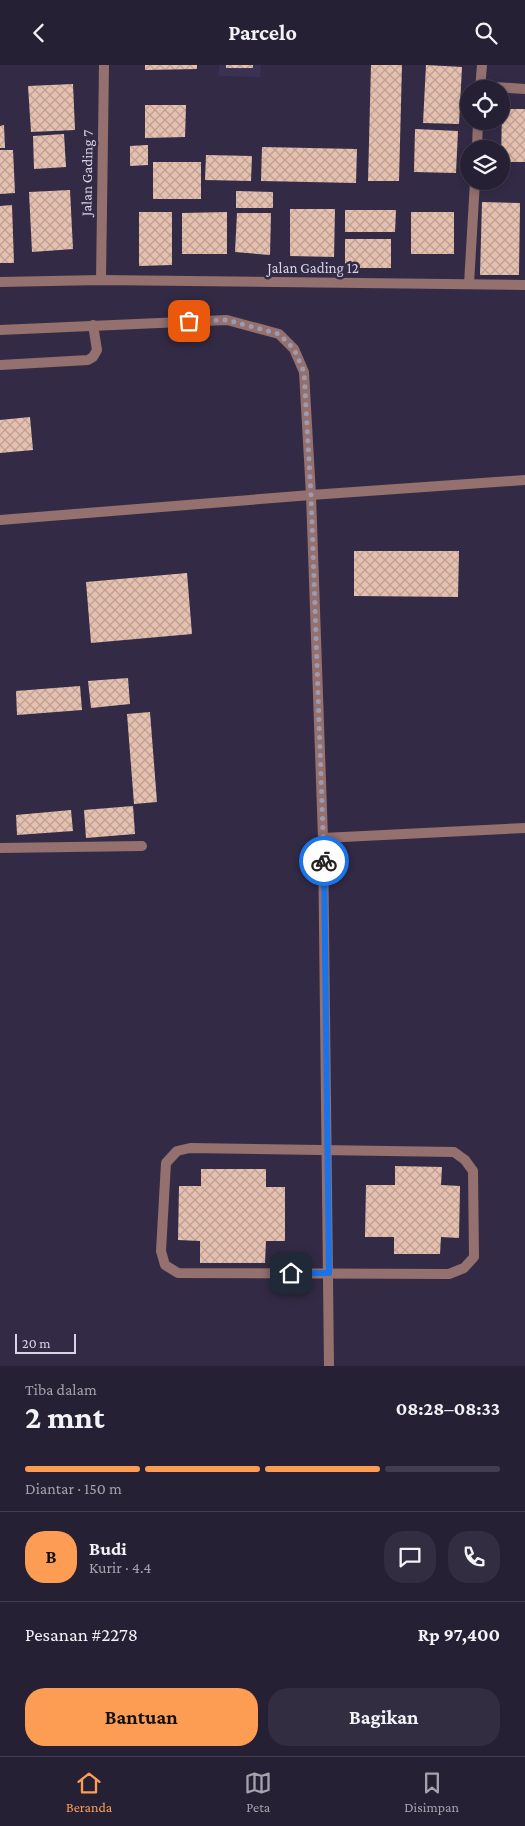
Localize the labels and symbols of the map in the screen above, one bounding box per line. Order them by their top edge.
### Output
street label: Jalan Gading 7 [78,130,97,218]
street label: Jalan Gading 12 [265,260,359,277]
pin [168,300,210,342]
courier [299,836,349,886]
pin [270,1252,312,1294]
scale bar [15,1331,76,1354]

